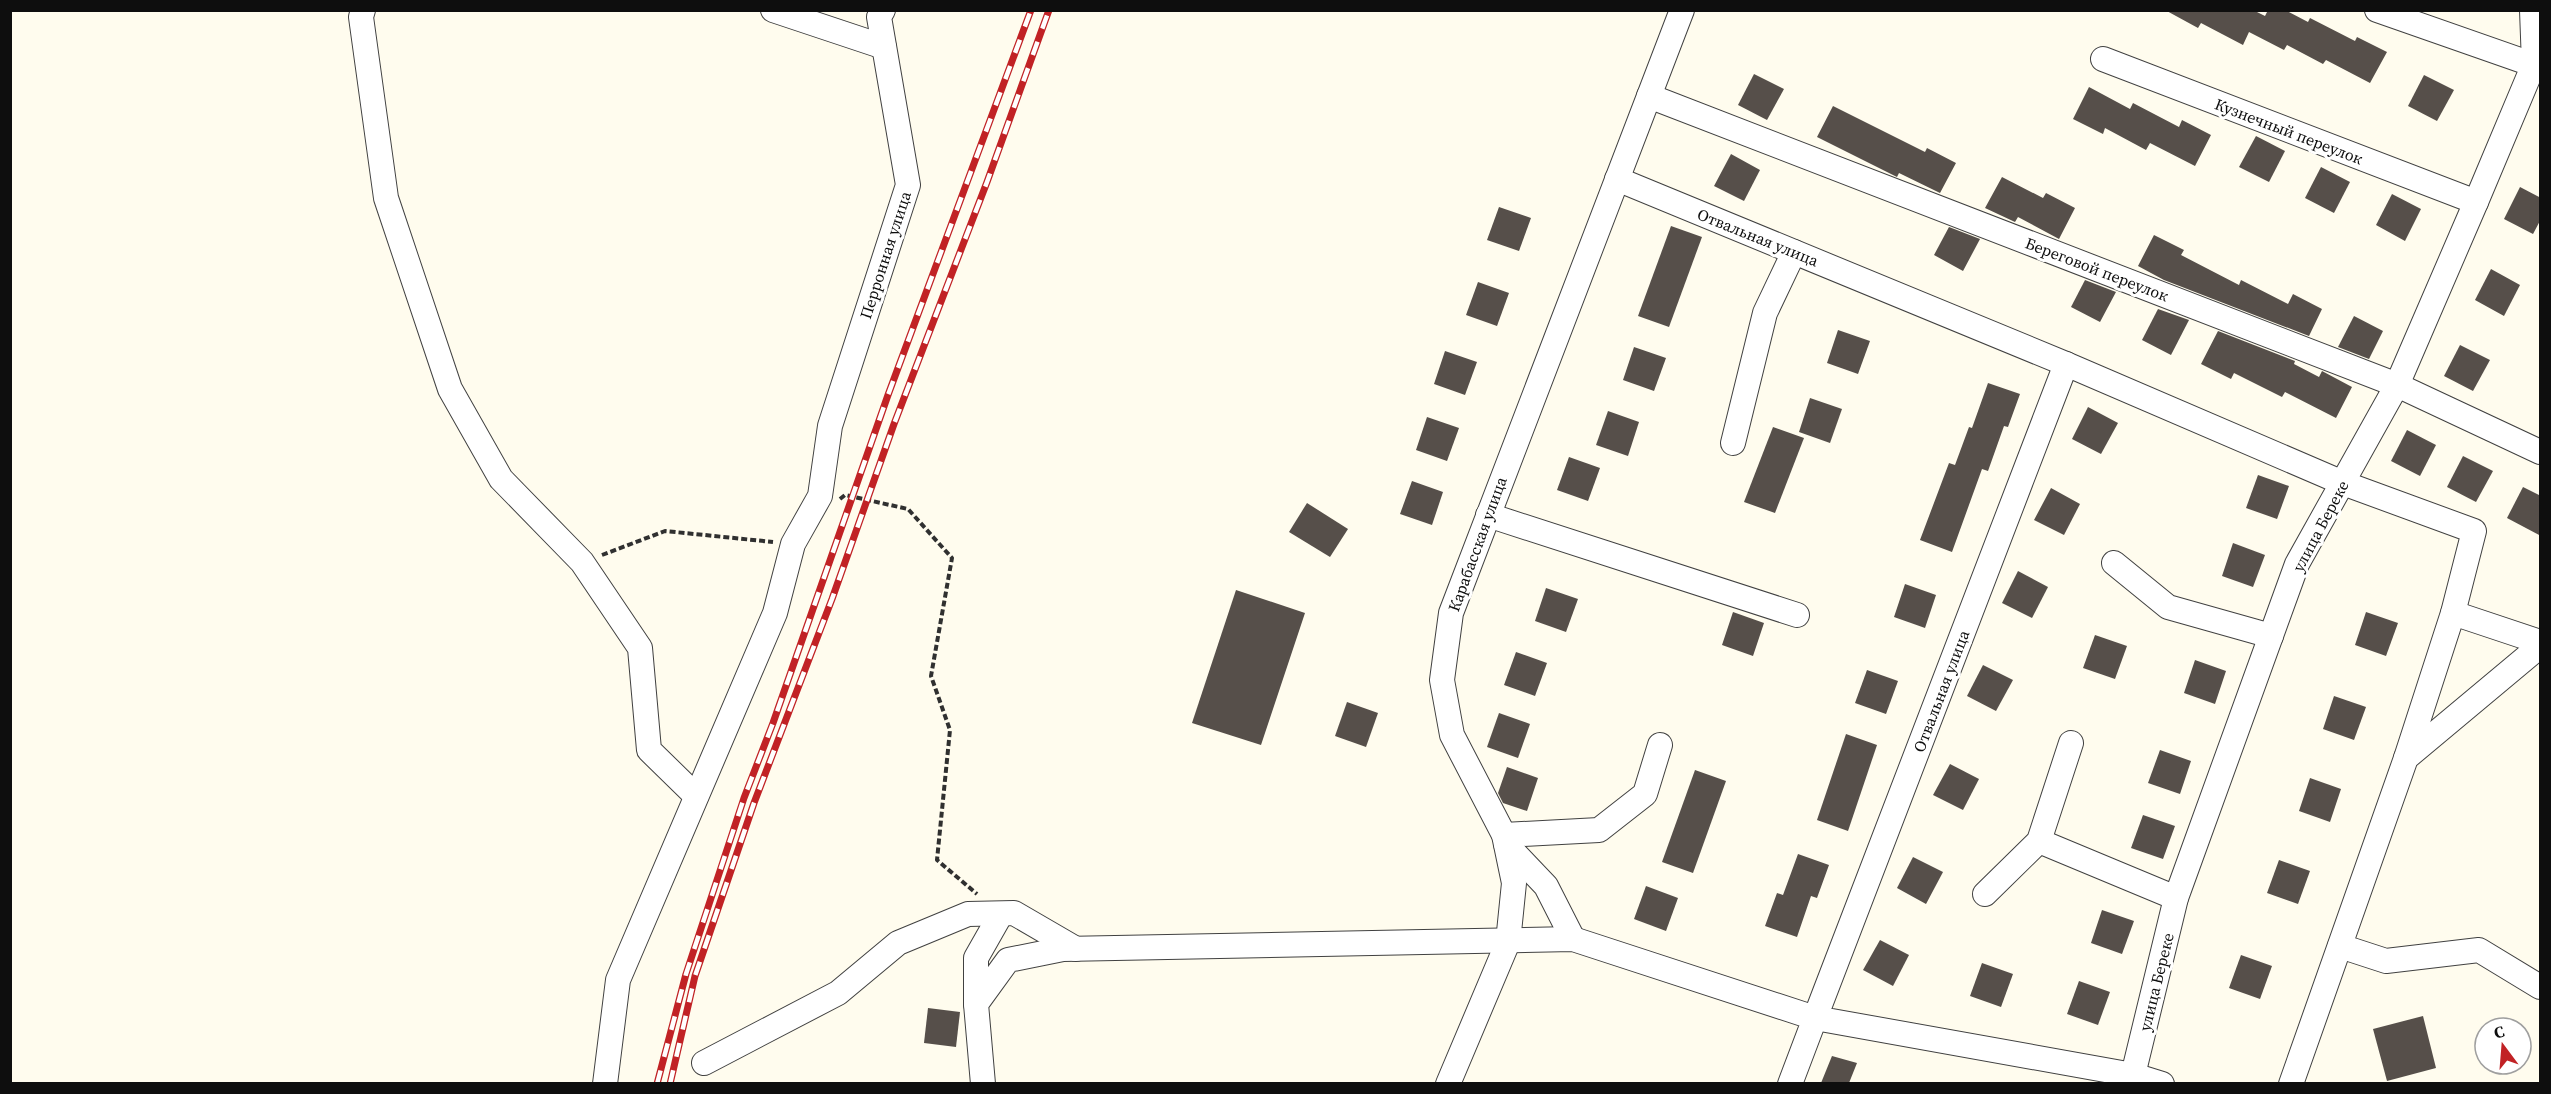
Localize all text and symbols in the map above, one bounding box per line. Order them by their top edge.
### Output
street label: Кузнечный переулок [2212,93,2366,169]
street label: Перронная улица [854,188,916,322]
street label: Отвальная улица [1694,203,1823,272]
street label: Береговой переулок [2022,232,2172,307]
street label: Карабасская улица [1442,473,1512,615]
street label: улица Береке [2287,476,2353,576]
street label: Отвальная улица [1908,626,1975,755]
street label: улица Береке [2133,930,2179,1034]
north arrow [2473,1016,2533,1076]
text: С [2491,1020,2507,1044]

